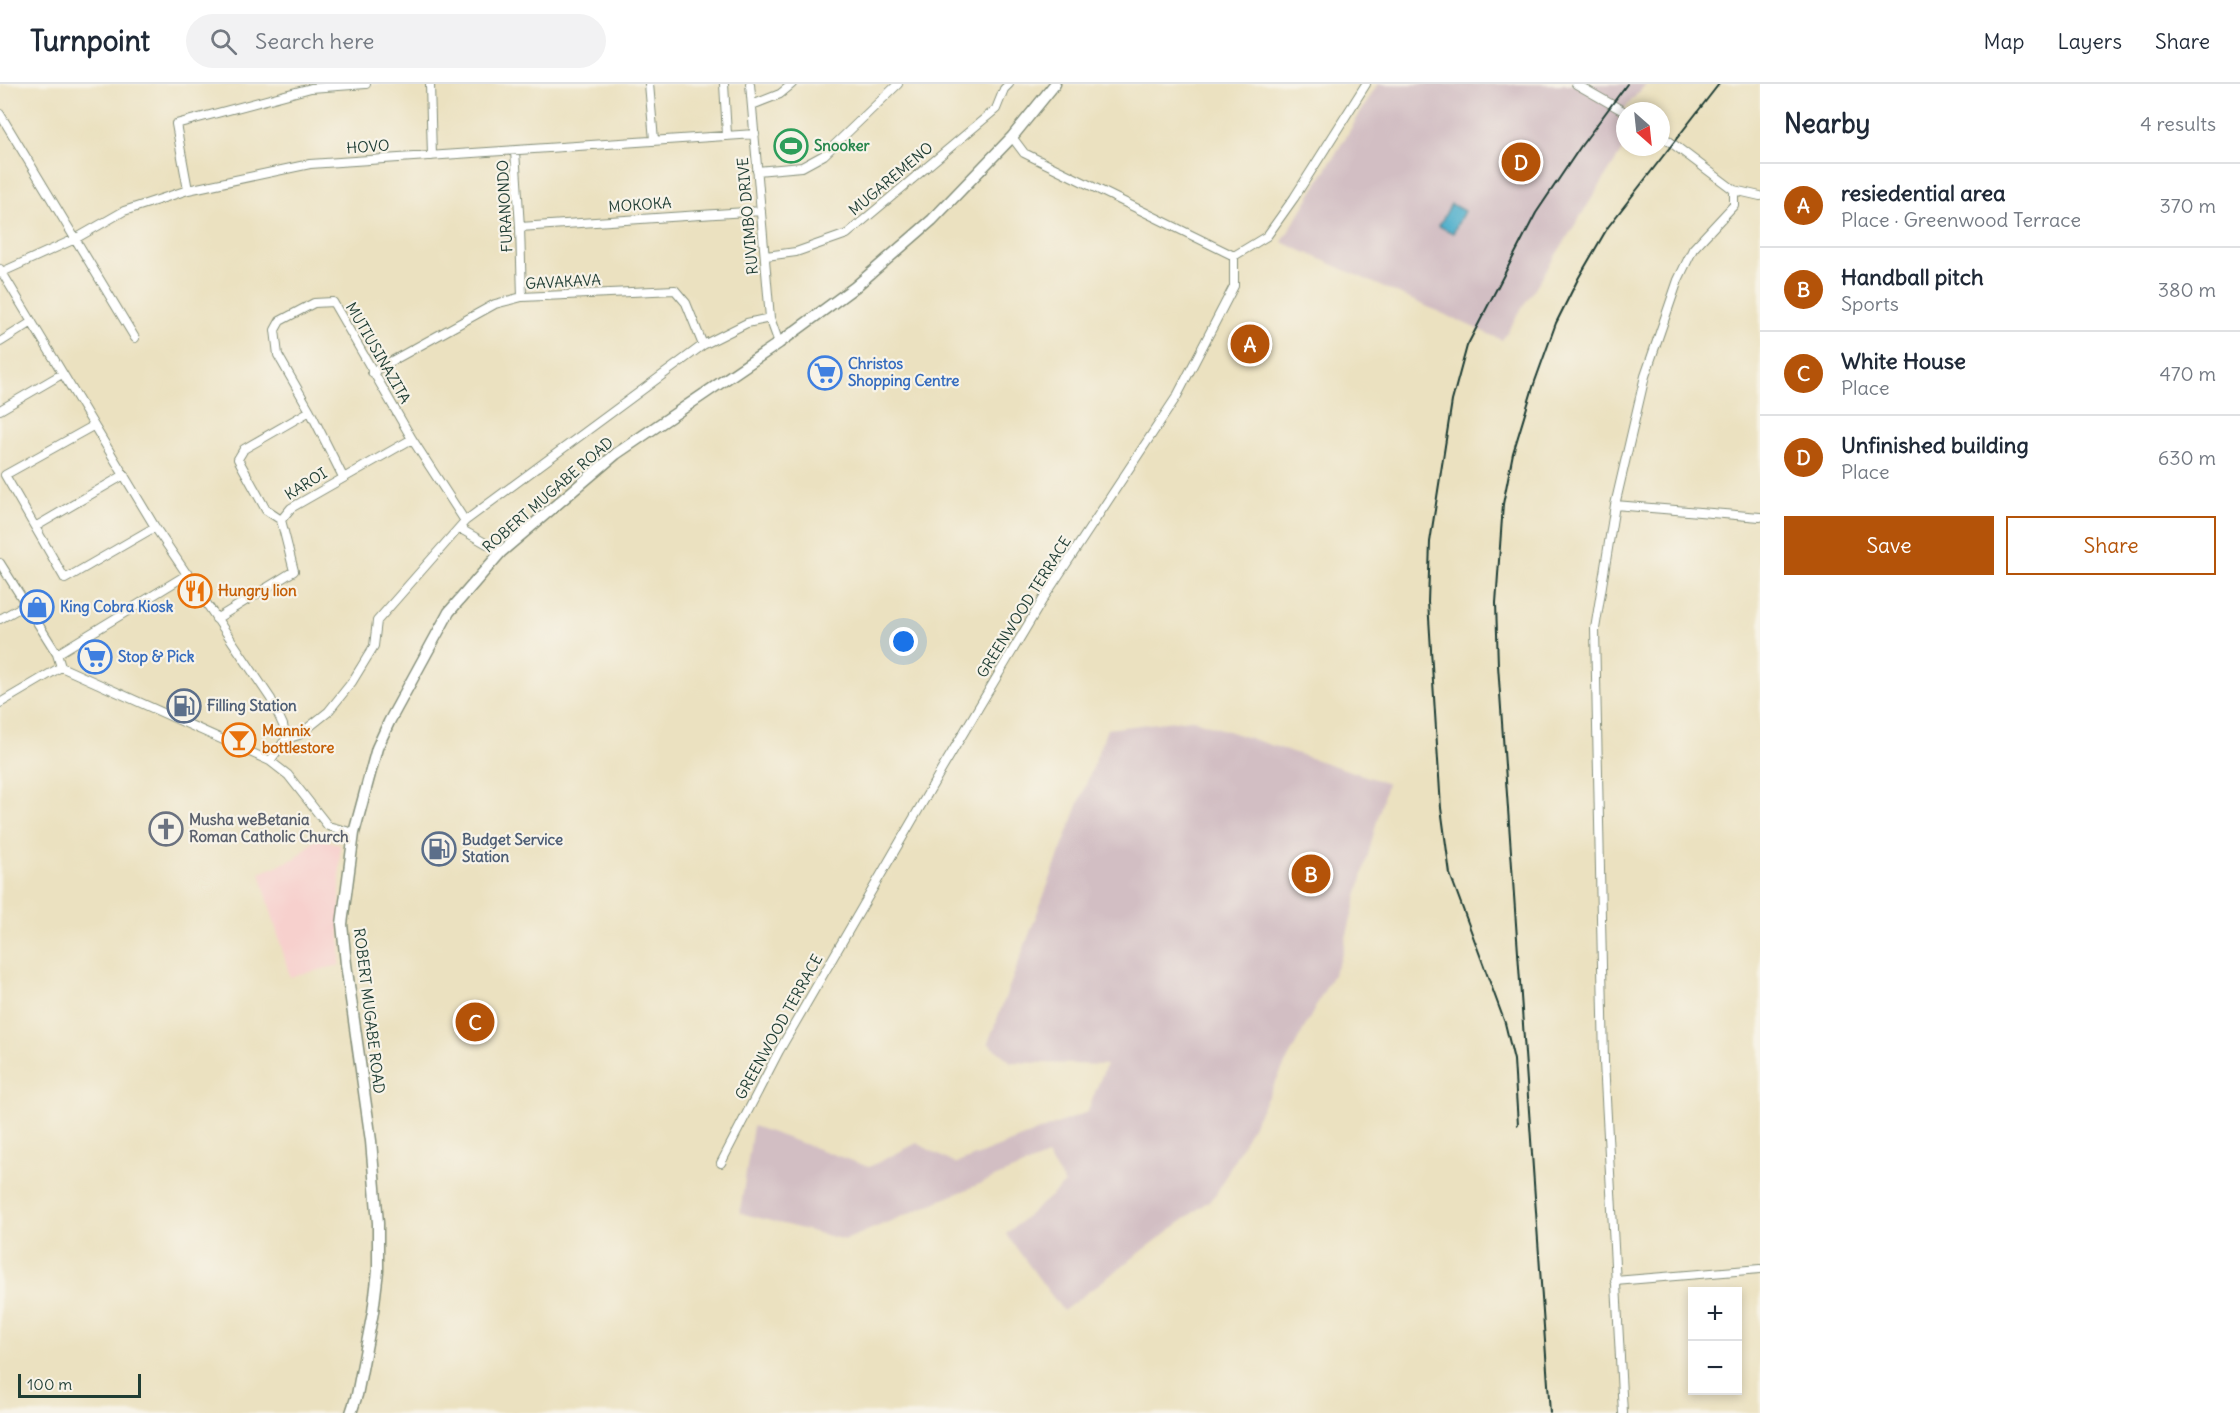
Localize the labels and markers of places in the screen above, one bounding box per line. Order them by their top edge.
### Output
sports icon: Snooker [773,128,809,164]
place label: Snooker [814,136,871,155]
pin: D [1502,140,1540,184]
pin: A [1230,322,1270,366]
place label: Christos Shopping Centre [848,354,959,391]
supermarket icon: Christos Shopping Centre [807,355,843,391]
restaurant icon: Hungry lion [177,573,213,609]
place label: Hungry lion [218,581,297,601]
shop icon: King Cobra Kiosk [19,589,55,625]
place label: King Cobra Kiosk [60,597,174,617]
supermarket icon: Stop & Pick [77,639,113,675]
place label: Stop & Pick [118,647,195,667]
fuel station icon: Filling Station [166,688,202,724]
place label: Filling Station [207,696,297,716]
place label: Mannix bottlestore [262,721,334,757]
bar icon: Mannix bottlestore [221,722,257,758]
place label: Musha weBetania Roman Catholic Church [189,810,349,846]
church icon: Musha weBetania Roman Catholic Church [148,811,184,847]
place label: Budget Service Station [462,830,563,866]
fuel station icon: Budget Service Station [421,831,457,867]
pin: B [1292,852,1330,896]
pin: C [456,1000,494,1044]

